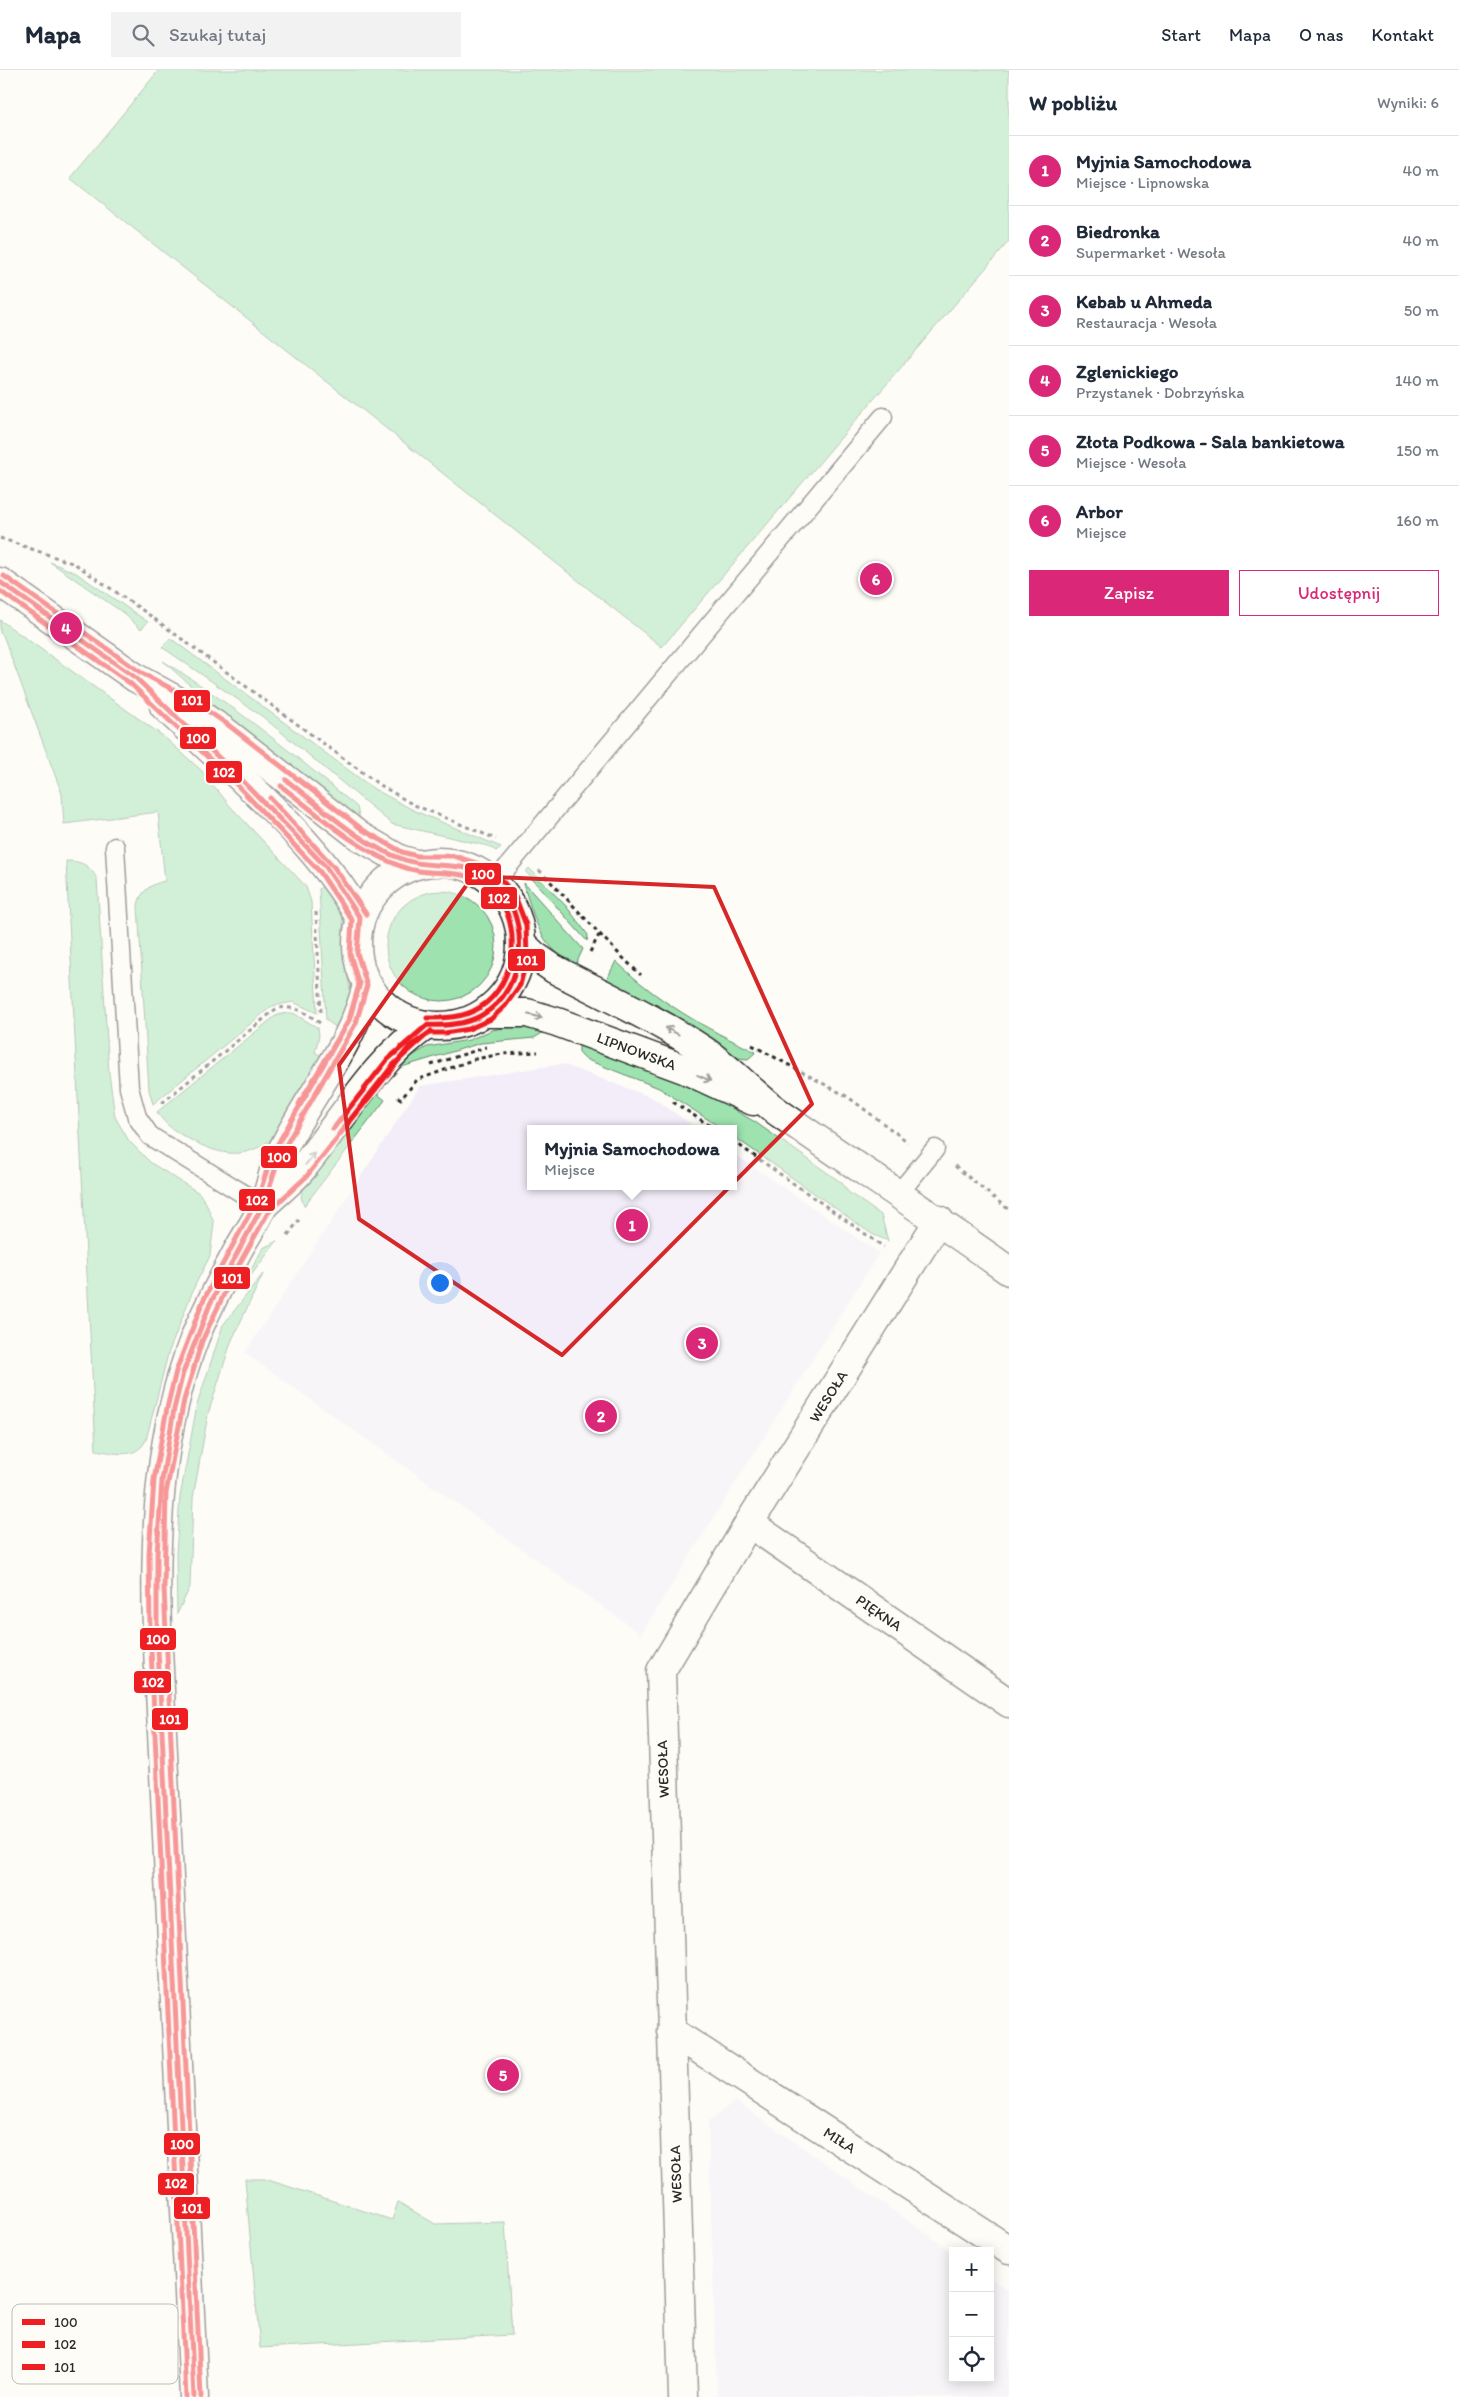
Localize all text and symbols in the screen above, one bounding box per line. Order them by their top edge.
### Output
search box [111,12,461,57]
text: Mapa [25,20,81,49]
icon: search [129,21,157,49]
text: Szukaj tutaj [169,23,266,46]
text: Start [1161,24,1201,46]
text: Mapa [1229,24,1271,46]
text: O nas [1299,24,1344,46]
text: Kontakt [1372,24,1434,46]
text: W pobliżu [1029,90,1117,115]
text: Wyniki: 6 [1377,93,1439,112]
text: Myjnia Samochodowa [1076,150,1251,173]
text: 1 [1041,161,1049,180]
text: 40 m [1402,161,1439,180]
text: Miejsce · Lipnowska [1076,173,1209,192]
text: Biedronka [1076,220,1160,243]
text: 2 [1041,231,1049,250]
text: 40 m [1402,231,1439,250]
text: Supermarket · Wesoła [1076,243,1226,262]
text: Kebab u Ahmeda [1076,290,1212,313]
text: 3 [1041,301,1049,320]
text: 50 m [1404,301,1439,320]
text: Restauracja · Wesoła [1076,313,1217,332]
text: Zglenickiego [1076,360,1179,383]
text: 4 [1040,371,1050,390]
text: 140 m [1395,371,1439,390]
text: Przystanek · Dobrzyńska [1076,383,1245,402]
text: Złota Podkowa - Sala bankietowa [1076,430,1345,453]
text: 5 [1041,441,1049,460]
text: 150 m [1396,441,1439,460]
text: Miejsce · Wesoła [1076,453,1187,472]
text: Arbor [1076,500,1123,523]
text: 6 [1041,511,1049,530]
text: 160 m [1396,511,1439,530]
text: Miejsce [1076,523,1127,542]
pin: 6 [860,560,892,598]
button: Zapisz [1029,570,1229,616]
button: Udostępnij [1239,570,1439,616]
pin: 4 [50,609,82,647]
line badge: 101 [173,689,211,713]
text: 101 [181,692,203,709]
line badge: 100 [179,726,217,750]
text: 100 [186,730,210,747]
line badge: 102 [205,760,243,784]
text: 102 [213,764,236,781]
line badge: 100 [464,862,502,886]
text: 100 [471,866,495,883]
line badge: 102 [480,886,518,910]
text: 102 [488,890,511,907]
line badge: 101 [507,948,546,972]
text: 101 [516,952,538,969]
one-way arrow [527,1011,543,1021]
one-way arrow [664,1026,679,1036]
street label: LIPNOWSKA [594,1029,679,1074]
one-way arrow [696,1074,711,1084]
popup [527,1125,737,1190]
text: Myjnia Samochodowa [544,1137,720,1160]
line badge: 100 [260,1145,298,1169]
text: 100 [267,1149,291,1166]
one-way arrow [304,1153,315,1166]
text: Miejsce [544,1160,595,1179]
line badge: 102 [238,1188,276,1212]
text: 102 [246,1192,269,1209]
pin: 1 [616,1206,648,1244]
line badge: 101 [213,1266,251,1290]
text: 101 [221,1270,243,1287]
your location [427,1270,453,1296]
pin: 3 [686,1324,718,1362]
street label: WESOŁA [805,1367,852,1426]
pin: 2 [585,1397,617,1435]
street label: PIĘKNA [853,1591,906,1635]
line badge: 100 [139,1627,177,1651]
text: 100 [146,1631,170,1648]
line badge: 102 [133,1670,172,1694]
text: 102 [142,1674,165,1691]
line badge: 101 [151,1707,189,1731]
text: 101 [159,1711,181,1728]
street label: WESOŁA [653,1739,673,1798]
pin: 5 [487,2056,519,2094]
street label: MIŁA [820,2123,860,2158]
line badge: 100 [163,2132,201,2156]
text: 100 [170,2136,194,2153]
street label: WESOŁA [666,2144,686,2203]
line badge: 102 [157,2172,195,2196]
text: 102 [165,2175,188,2192]
line badge: 101 [173,2196,211,2220]
text: 101 [181,2200,203,2217]
map controls [949,2247,994,2382]
button: + [949,2247,994,2292]
button: − [949,2292,994,2337]
legend [12,2304,178,2384]
text: 100 [54,2314,78,2331]
text: 102 [54,2336,77,2353]
button: locate [949,2337,994,2382]
text: 101 [54,2359,76,2376]

